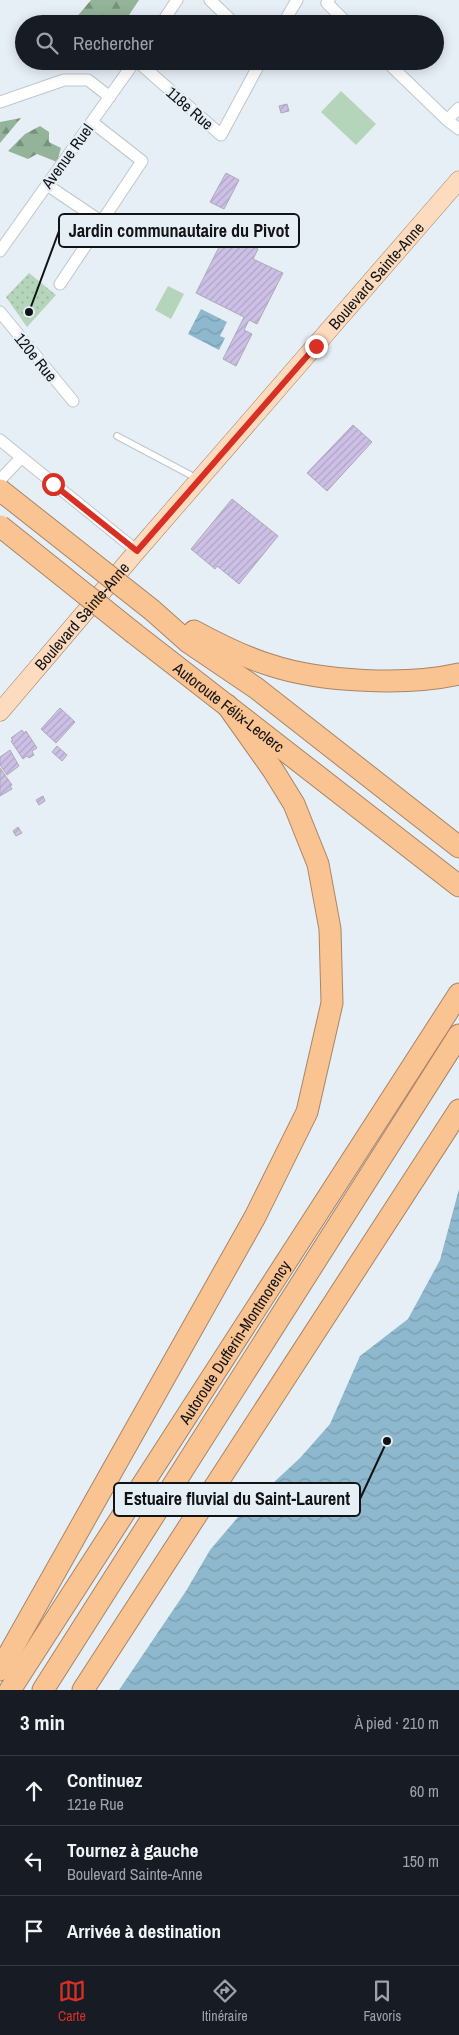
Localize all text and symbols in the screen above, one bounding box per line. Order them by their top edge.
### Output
search box [15,15,444,70]
icon: search [33,29,61,57]
text: Rechercher [73,30,154,56]
street label: 118e Rue [162,81,218,135]
street label: Avenue Ruel [35,119,98,194]
callout: Jardin communautaire du Pivot [59,214,299,247]
street label: Boulevard Sainte-Anne [323,217,429,334]
text: Jardin communautaire du Pivot [69,218,289,243]
street label: 120e Rue [10,328,62,386]
route end [305,335,328,358]
route start [42,473,65,496]
street label: Boulevard Sainte-Anne [29,557,134,675]
street label: Autoroute Félix-Leclerc [168,656,289,757]
street label: Autoroute Dufferin-Montmorency [173,1256,296,1429]
callout: Estuaire fluvial du Saint-Laurent [114,1483,360,1516]
text: Estuaire fluvial du Saint-Laurent [124,1486,350,1511]
text: 3 min [20,1708,65,1737]
text: À pied · 210 m [354,1712,439,1734]
text: Continuez [67,1767,142,1793]
icon: ahead [20,1777,48,1805]
text: 60 m [410,1780,439,1802]
text: 121e Rue [67,1793,124,1815]
text: Tournez à gauche [67,1837,198,1863]
icon: left [20,1847,48,1875]
text: 150 m [403,1850,439,1872]
text: Boulevard Sainte-Anne [67,1863,203,1885]
icon: arrive [20,1917,48,1945]
text: Arrivée à destination [67,1918,221,1944]
tab: Carte [58,1977,86,2025]
tab: Itinéraire [202,1977,248,2025]
tab: Favoris [363,1977,401,2025]

